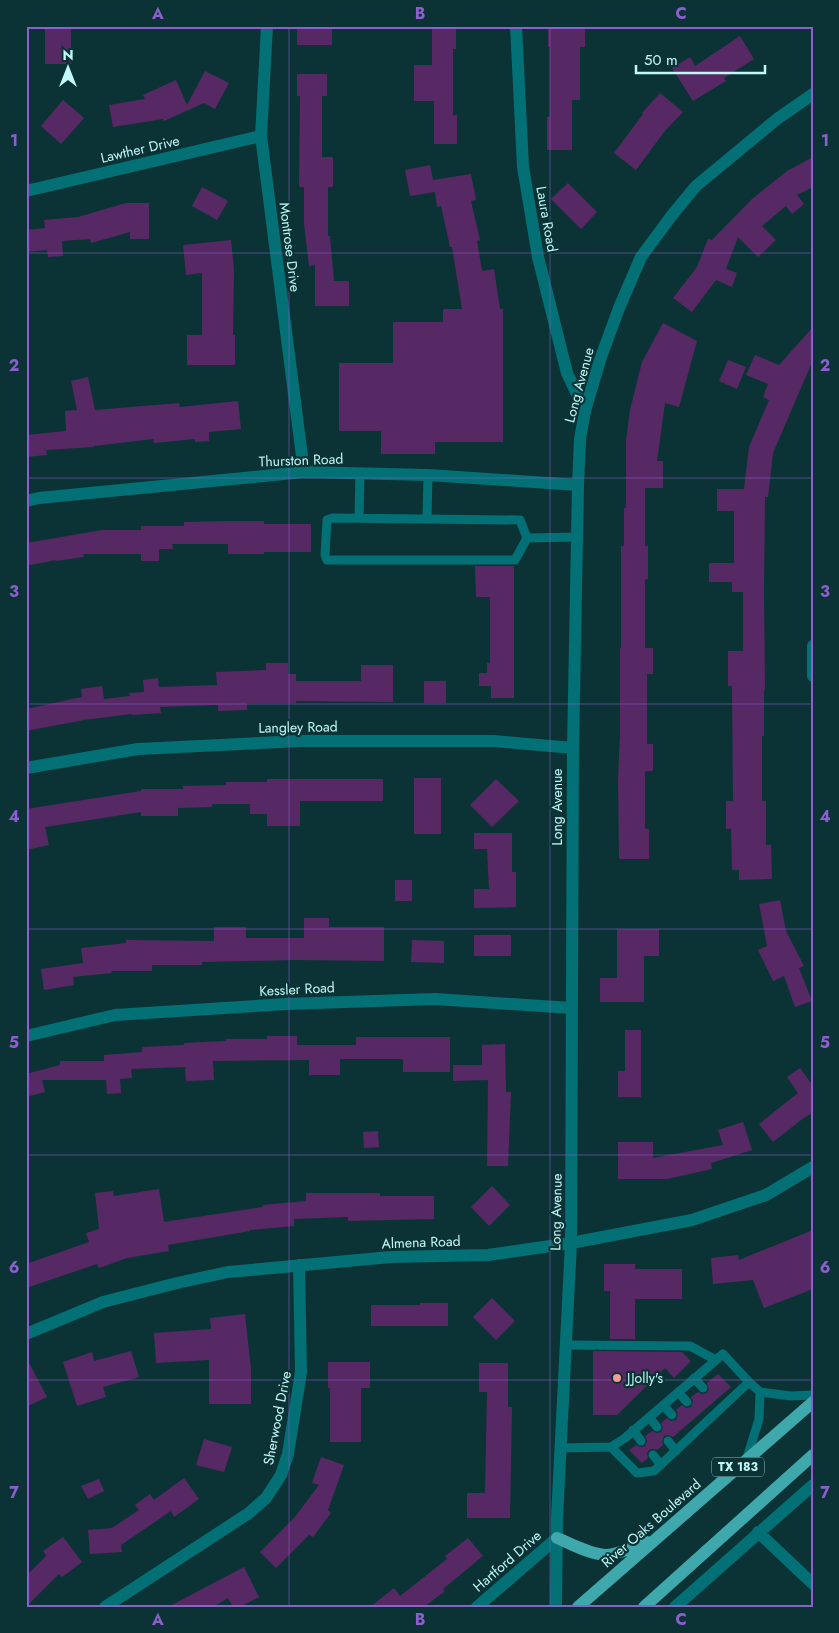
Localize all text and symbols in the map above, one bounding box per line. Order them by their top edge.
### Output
text: A [151,2,164,25]
text: B [415,2,425,25]
text: C [675,2,687,25]
north arrow [42,42,92,92]
scale bar [636,42,765,74]
text: N [62,45,74,65]
text: 50 m [644,49,678,71]
text: 1 [10,129,18,152]
text: 1 [821,129,829,152]
street label: Lawther Drive [99,130,181,168]
street label: Laura Road [531,185,563,253]
street label: Montrose Drive [275,201,305,293]
street label: Long Avenue [559,345,599,425]
text: 2 [9,354,19,377]
text: 2 [820,354,830,377]
street label: Thurston Road [258,449,344,471]
text: 3 [9,580,19,603]
text: 3 [820,580,830,603]
street label: Langley Road [258,716,338,738]
street label: Long Avenue [547,768,567,846]
text: 4 [8,805,20,828]
text: 4 [819,805,831,828]
street label: Kessler Road [259,977,335,1001]
text: 5 [9,1031,19,1054]
text: 5 [820,1031,830,1054]
street label: Long Avenue [545,1173,567,1251]
street label: Almena Road [381,1231,461,1253]
text: 6 [9,1256,19,1279]
text: 6 [820,1256,830,1279]
place label: JJolly's [625,1368,663,1388]
street label: Sherwood Drive [258,1369,296,1467]
marker: JJolly's [611,1372,623,1384]
road number: TX 183 [712,1458,764,1476]
street label: River Oaks Boulevard [597,1474,705,1572]
text: 7 [9,1481,19,1504]
text: 7 [820,1481,830,1504]
street label: Hartford Drive [468,1526,546,1596]
text: A [151,1608,164,1631]
text: B [415,1608,425,1631]
text: C [675,1608,687,1631]

